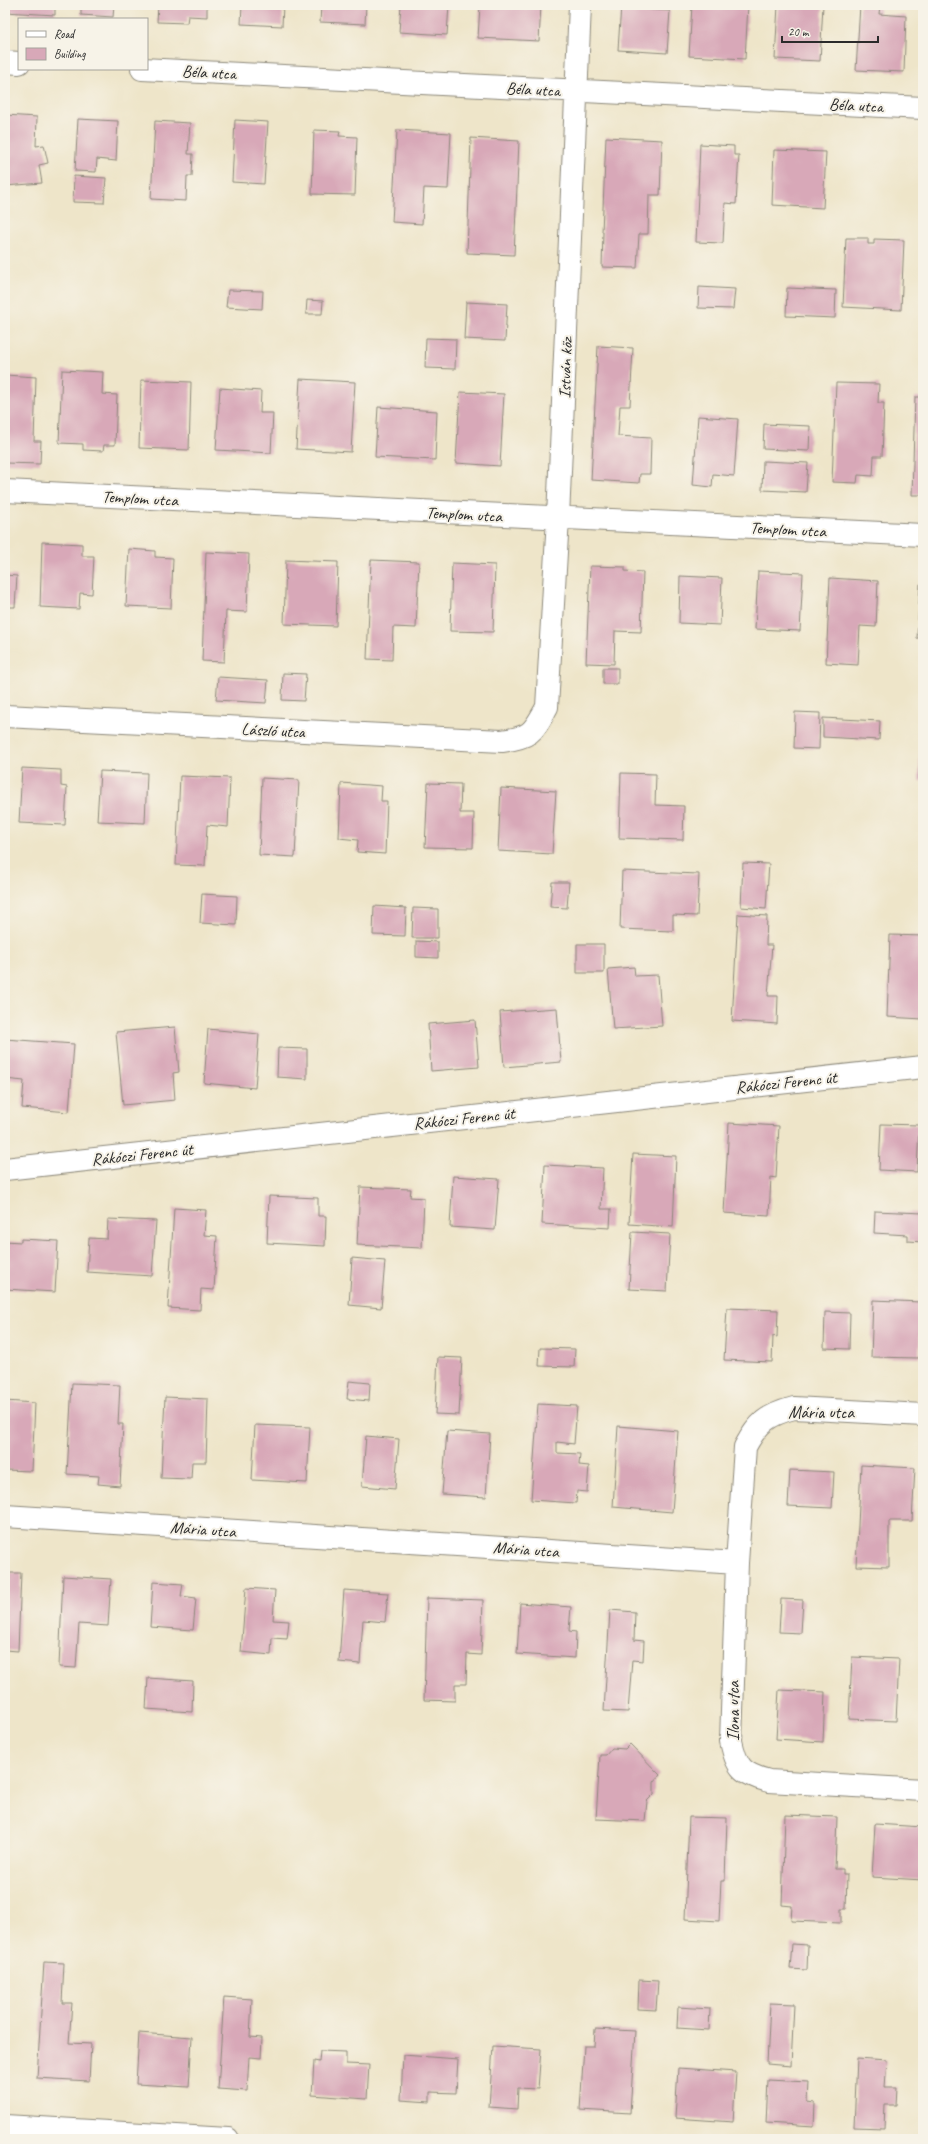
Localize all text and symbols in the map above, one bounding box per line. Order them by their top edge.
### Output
legend [18,18,148,70]
scale bar [782,18,878,44]
text: 20 m [788,24,810,40]
text: Road [54,26,76,42]
text: Building [54,46,86,62]
street label: Béla utca [181,61,239,85]
street label: Béla utca [505,78,563,102]
street label: Béla utca [828,94,886,118]
street label: István köz [554,336,577,399]
street label: Templom utca [102,486,180,511]
street label: Templom utca [426,502,504,527]
street label: Templom utca [750,517,828,542]
street label: László utca [241,718,306,743]
street label: Rákóczi Ferenc út [734,1066,840,1098]
street label: Rákóczi Ferenc út [412,1102,518,1134]
street label: Rákóczi Ferenc út [90,1138,196,1170]
street label: Mária utca [788,1402,855,1423]
street label: Mária utca [169,1517,238,1542]
street label: Mária utca [492,1537,561,1562]
street label: Ilona utca [723,1679,744,1741]

